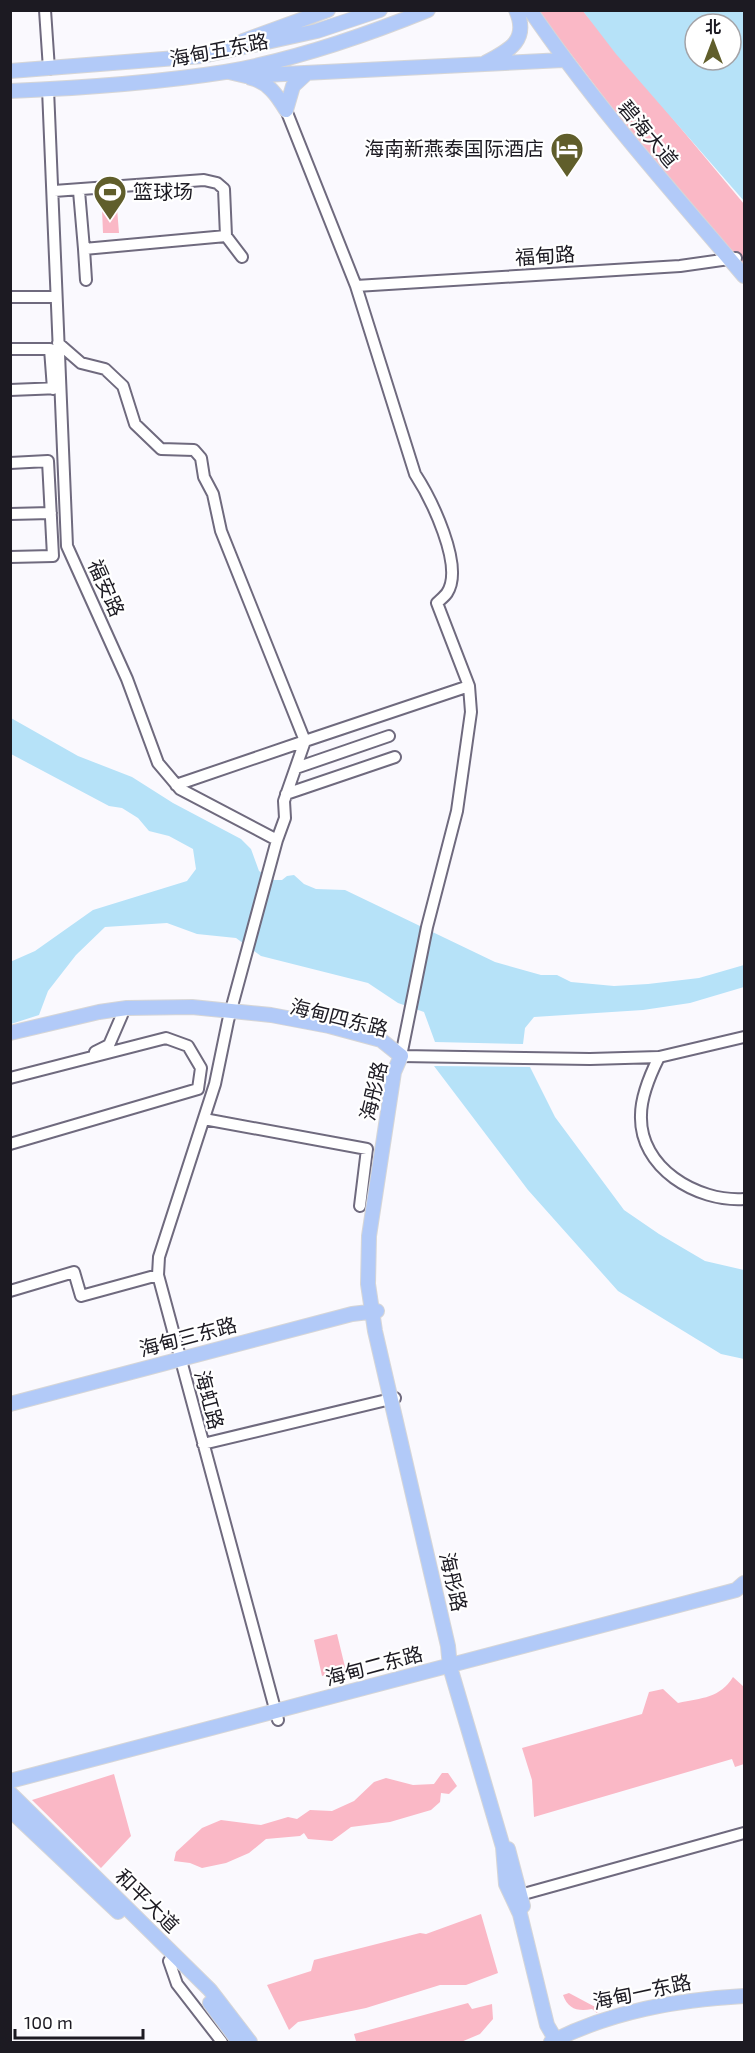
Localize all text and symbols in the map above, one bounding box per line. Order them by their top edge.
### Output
north arrow [683,12,743,72]
text: 北 [705,17,721,36]
street label: 海甸五东路 [167,28,270,70]
street label: 碧海大道 [614,95,684,172]
hotel icon: 海南新燕泰国际酒店 [549,131,585,178]
place label: 海南新燕泰国际酒店 [364,136,544,160]
sports icon: 篮球场 [92,174,128,221]
place label: 篮球场 [133,179,193,203]
street label: 福甸路 [514,241,576,269]
street label: 福安路 [84,555,130,620]
street label: 海甸四东路 [288,993,391,1041]
street label: 海彤路 [355,1059,391,1123]
street label: 海甸三东路 [136,1312,239,1361]
street label: 海虹路 [191,1368,229,1432]
street label: 海彤路 [436,1550,472,1614]
street label: 海甸二东路 [322,1641,425,1690]
street label: 和平大道 [111,1864,184,1937]
street label: 海甸一东路 [590,1969,693,2013]
scale bar [15,2002,142,2040]
text: 100 m [24,2011,73,2033]

